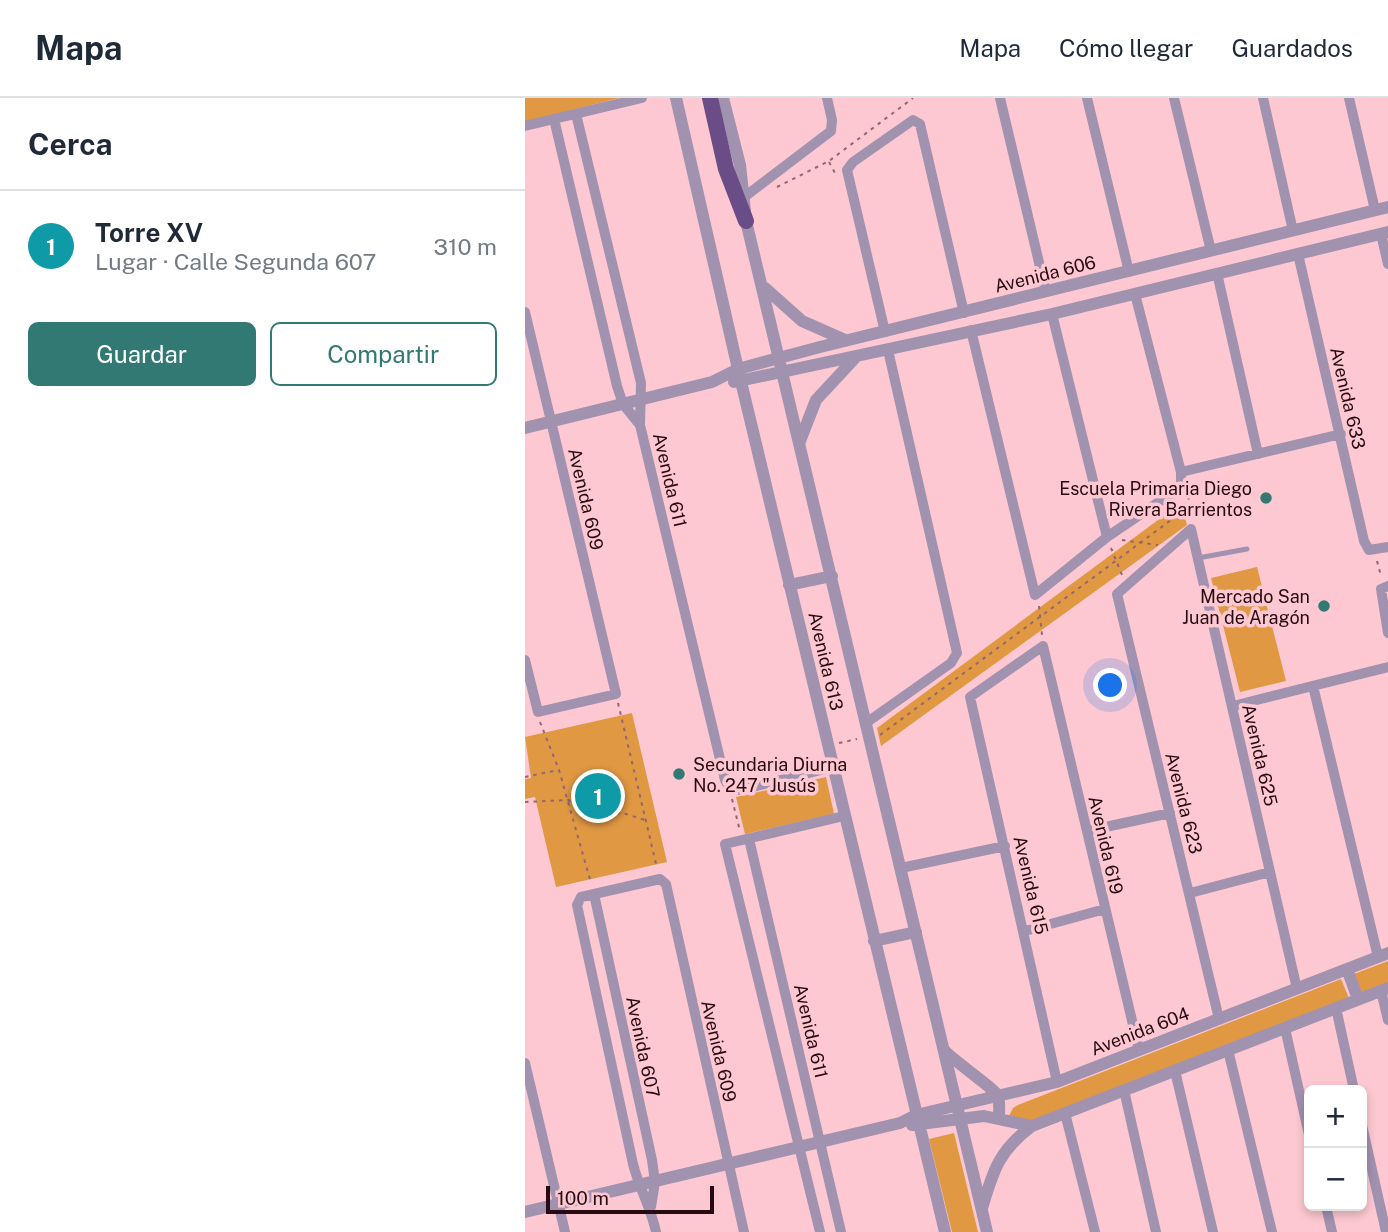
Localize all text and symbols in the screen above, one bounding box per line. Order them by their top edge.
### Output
text: Mapa [35,29,123,67]
text: Mapa [959,34,1021,62]
text: Cómo llegar [1059,34,1193,62]
text: Guardados [1231,34,1353,62]
text: Cerca [28,126,113,162]
text: Torre XV [95,217,203,248]
text: 1 [46,233,56,260]
text: 310 m [434,233,497,260]
text: Lugar · Calle Segunda 607 [95,248,376,275]
street label: Avenida 606 [992,251,1098,297]
button: Guardar [28,322,256,386]
button: Compartir [270,322,497,386]
street label: Avenida 633 [1326,345,1370,451]
street label: Avenida 611 [649,431,691,529]
street label: Avenida 609 [564,446,608,552]
place label: Escuela Primaria Diego Rivera Barrientos [1059,478,1252,520]
marker: Escuela Primaria Diego Rivera Barrientos [1258,490,1274,506]
place label: Mercado San Juan de Aragón [1182,586,1310,628]
marker: Mercado San Juan de Aragón [1316,598,1332,614]
street label: Avenida 613 [804,610,848,712]
your location [1093,668,1127,702]
street label: Avenida 625 [1238,702,1282,808]
street label: Avenida 623 [1161,750,1207,856]
place label: Secundaria Diurna No. 247 "Jusús [693,754,847,796]
marker: Secundaria Diurna No. 247 "Jusús [671,766,687,782]
pin: 1 [575,770,621,822]
street label: Avenida 619 [1084,794,1128,896]
street label: Avenida 615 [1009,834,1053,936]
street label: Avenida 611 [790,982,832,1080]
street label: Avenida 607 [622,994,664,1100]
street label: Avenida 609 [697,998,741,1104]
street label: Avenida 604 [1088,1003,1192,1059]
map controls [1304,1085,1367,1211]
button: + [1304,1085,1367,1148]
button: − [1304,1148,1367,1211]
scale bar [546,1183,714,1215]
text: 100 m [557,1187,609,1209]

